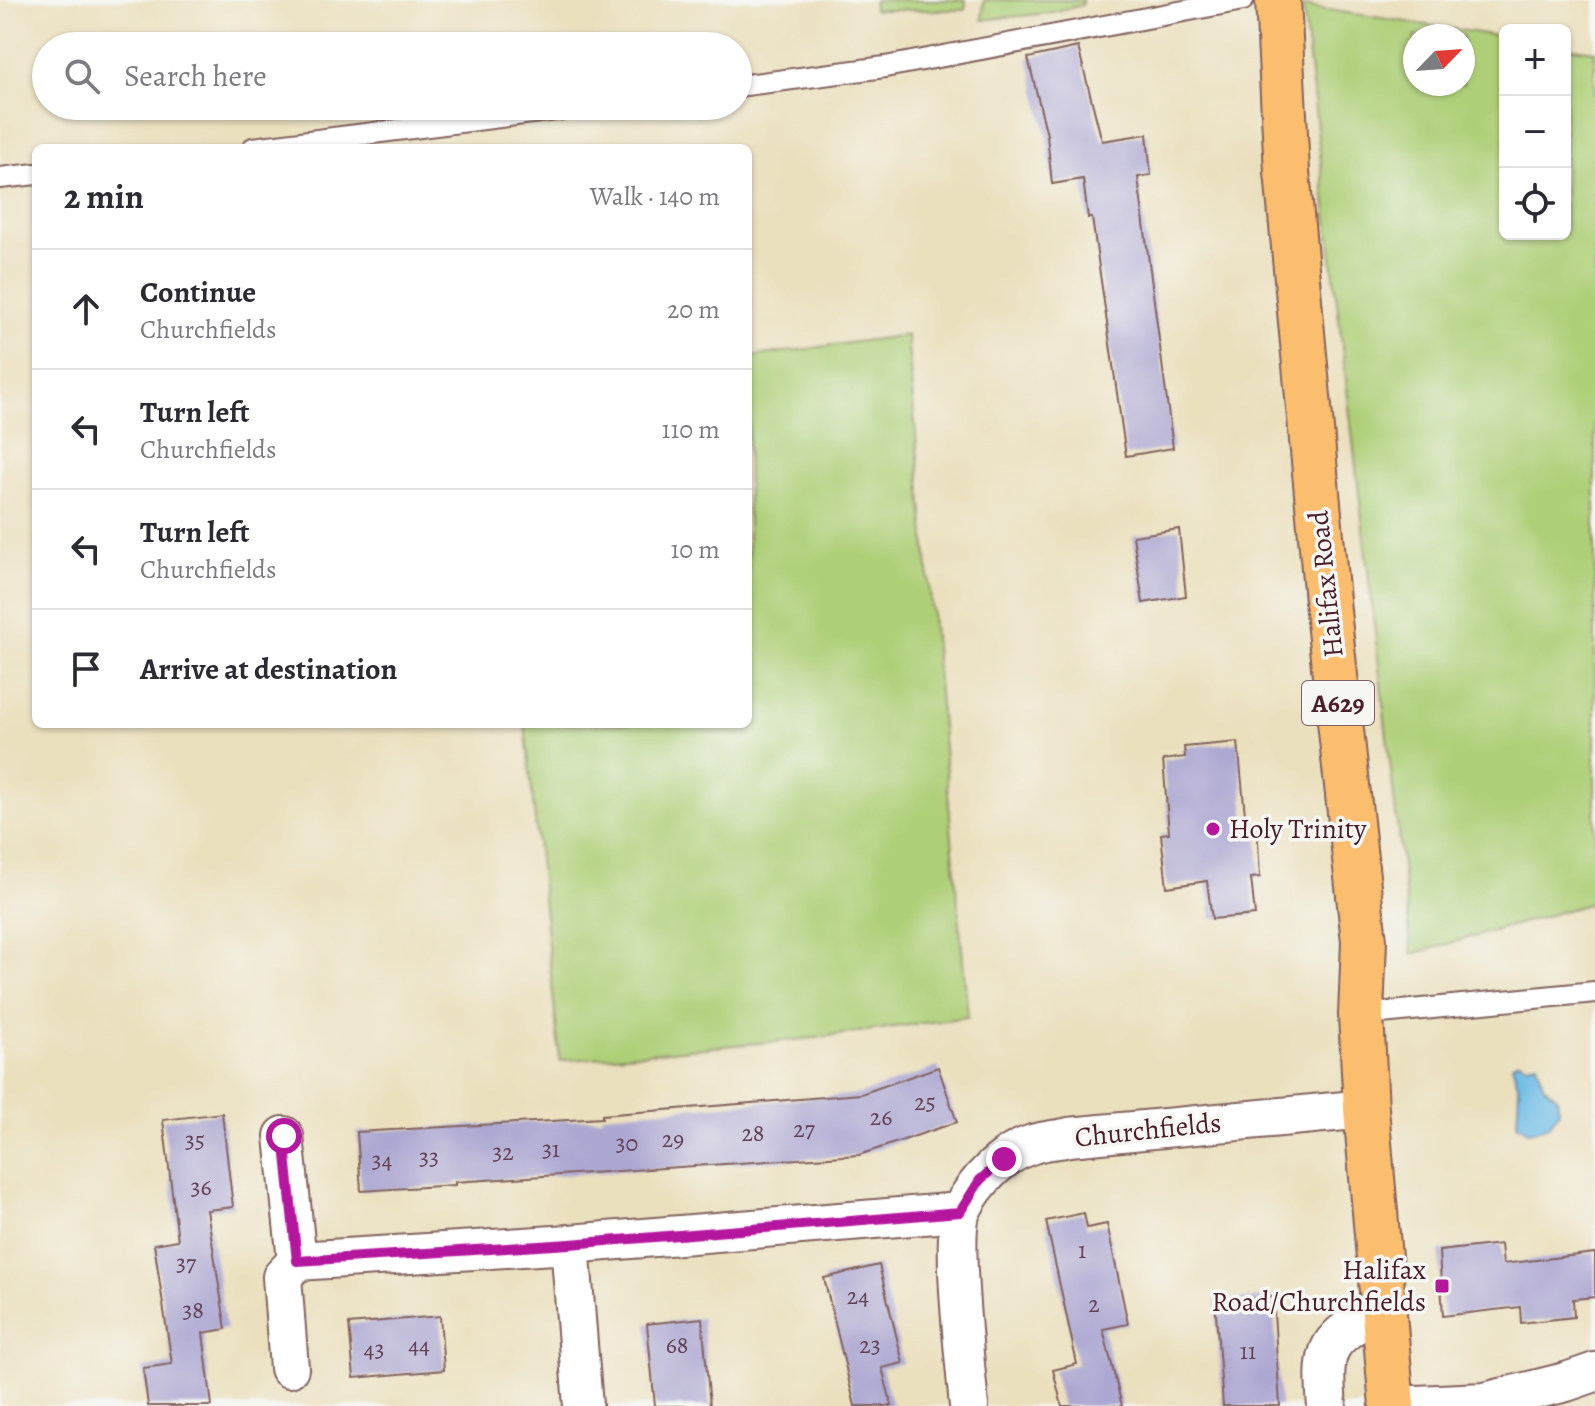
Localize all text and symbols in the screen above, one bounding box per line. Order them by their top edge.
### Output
north arrow [1403,24,1475,96]
map controls [1499,24,1571,240]
button: + [1499,24,1571,96]
search box [32,32,752,120]
icon: search [60,54,104,98]
text: Search here [124,56,267,96]
button: − [1499,96,1571,168]
button: locate [1499,168,1571,240]
text: 2 min [64,173,144,220]
text: Walk · 140 m [590,179,720,214]
text: Continue [140,272,256,312]
icon: ahead [64,287,108,331]
text: 20 m [667,292,720,327]
text: Churchfields [140,312,277,347]
text: Turn left [140,392,249,432]
icon: left [64,407,108,451]
text: 110 m [662,412,720,447]
text: Churchfields [140,432,277,467]
street label: Halifax Road [1299,508,1353,659]
text: Turn left [140,512,249,552]
icon: left [64,527,108,571]
text: 10 m [670,532,720,567]
text: Churchfields [140,552,277,587]
icon: arrive [64,647,108,691]
text: Arrive at destination [140,649,397,689]
road number: A629 [1302,681,1374,725]
place label: Holy Trinity [1229,810,1367,848]
marker: Holy Trinity [1204,820,1222,838]
house number: 25 [914,1086,936,1118]
house number: 26 [870,1101,892,1133]
street label: Churchfields [1073,1103,1223,1157]
house number: 27 [793,1113,816,1145]
house number: 28 [741,1117,765,1149]
route start [266,1118,302,1154]
house number: 29 [662,1123,684,1155]
house number: 35 [185,1124,205,1156]
house number: 30 [616,1127,638,1159]
house number: 31 [542,1133,560,1165]
house number: 32 [492,1136,514,1168]
house number: 33 [419,1141,439,1173]
route end [986,1141,1022,1177]
house number: 34 [372,1144,393,1176]
house number: 36 [190,1171,212,1203]
house number: 1 [1078,1234,1086,1266]
house number: 37 [176,1247,197,1279]
place label: Halifax Road/Churchfields [1211,1251,1427,1321]
marker: Halifax Road/Churchfields [1433,1277,1451,1295]
house number: 24 [847,1280,869,1312]
house number: 2 [1088,1288,1100,1320]
house number: 38 [182,1294,204,1326]
house number: 44 [408,1329,430,1361]
house number: 68 [666,1329,688,1361]
house number: 23 [859,1329,881,1361]
house number: 43 [364,1333,384,1365]
house number: 11 [1240,1335,1256,1367]

